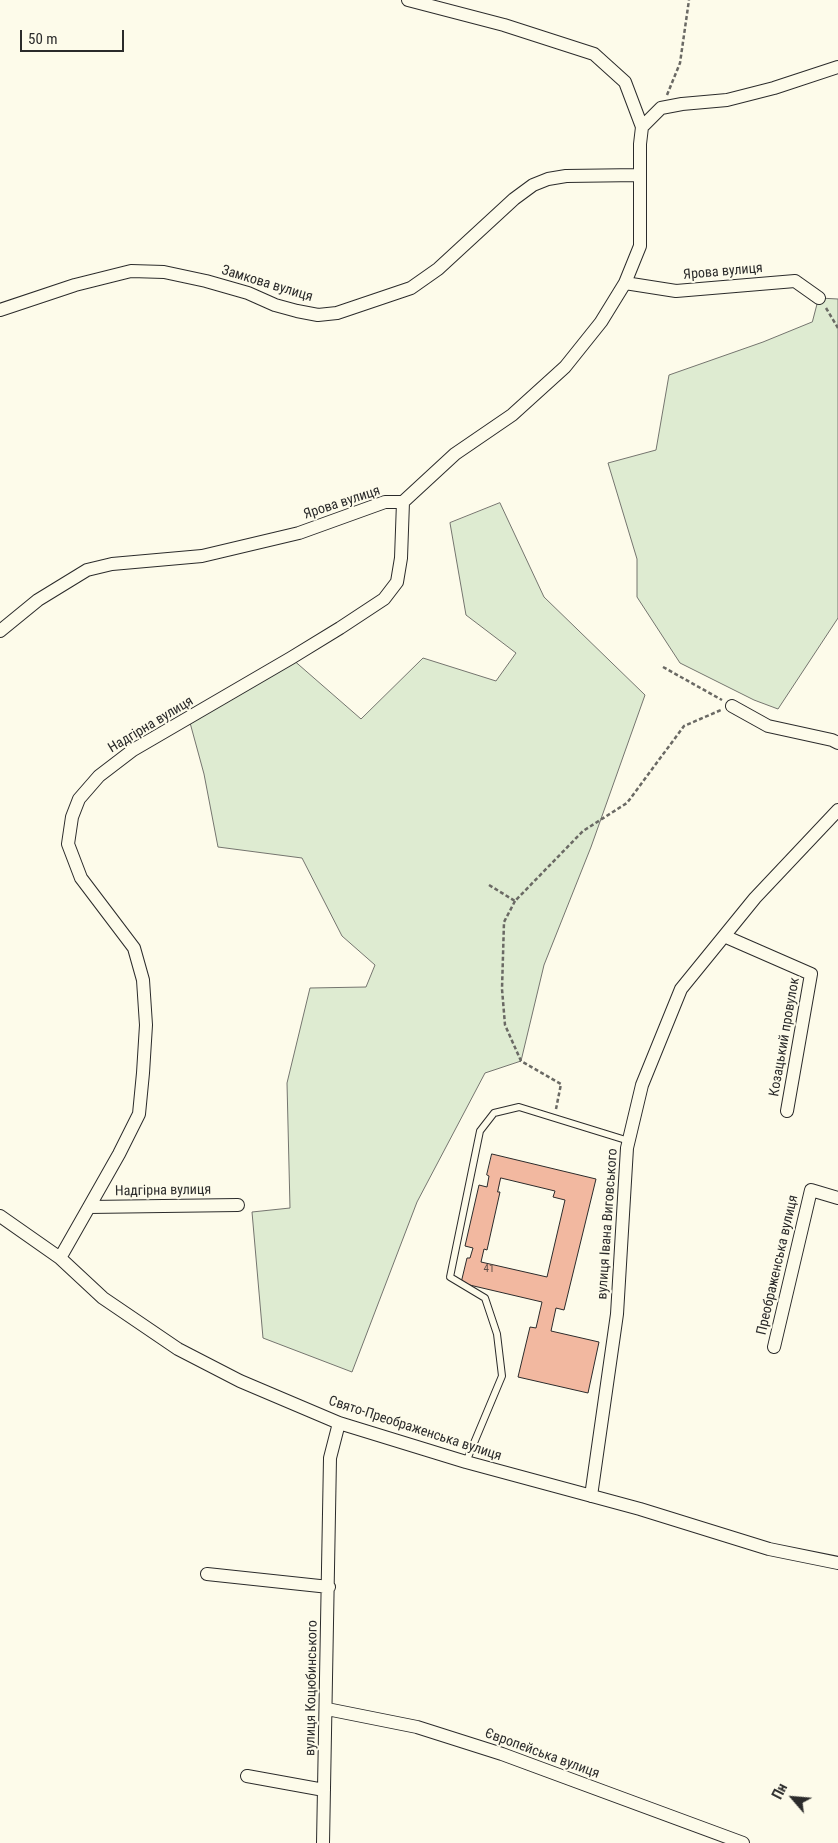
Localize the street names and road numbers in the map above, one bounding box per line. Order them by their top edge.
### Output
street label: Ярова вулиця [683,260,763,284]
street label: Замкова вулиця [219,262,315,306]
street label: Ярова вулиця [301,483,383,523]
street label: Надгірна вулиця [105,693,197,757]
street label: Козацький провулок [766,976,804,1098]
street label: вулиця Івана Виговського [594,1148,622,1300]
street label: Надгірна вулиця [115,1182,211,1200]
street label: Преображенська вулиця [754,1193,802,1337]
street label: Свято-Преображенська вулиця [326,1393,504,1465]
street label: вулиця Коцюбинського [302,1620,322,1756]
street label: Європейська вулиця [482,1725,602,1783]

